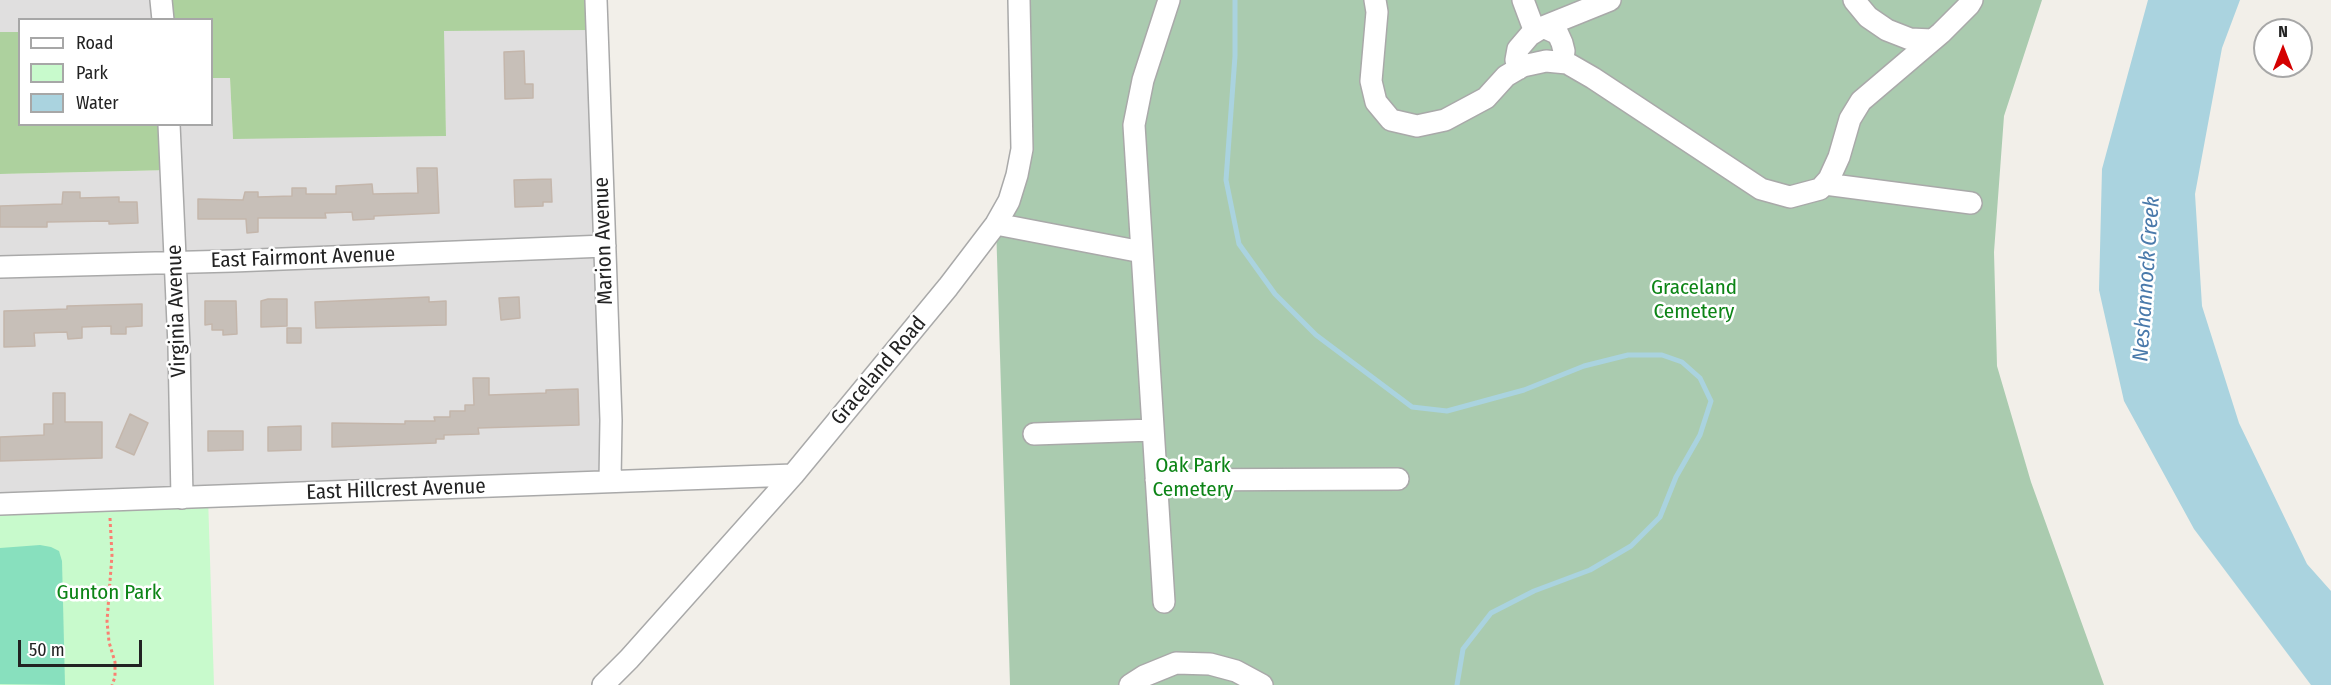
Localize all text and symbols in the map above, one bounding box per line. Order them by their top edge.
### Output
legend [18,18,213,126]
north arrow [2253,18,2313,78]
text: N [2278,22,2288,41]
text: Road [76,32,113,54]
text: Park [76,62,108,84]
text: Water [76,92,119,114]
street label: Marion Avenue [589,177,619,305]
water label: Neshannock Creek [2128,196,2166,362]
street label: East Fairmont Avenue [210,242,396,274]
street label: Virginia Avenue [162,244,192,378]
park label: Graceland Cemetery [1651,275,1737,325]
street label: Graceland Road [826,311,932,431]
park label: Oak Park Cemetery [1153,453,1233,503]
street label: East Hillcrest Avenue [306,474,486,506]
park label: Gunton Park [57,580,161,606]
scale bar [21,628,146,666]
text: 50 m [29,639,65,661]

